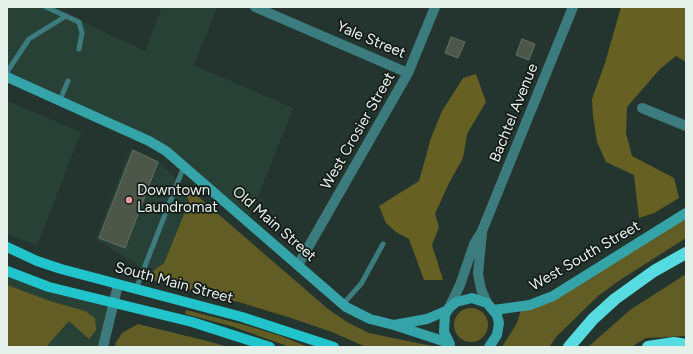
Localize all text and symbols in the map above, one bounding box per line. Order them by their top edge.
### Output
street label: Yale Street [334,17,408,63]
street label: Bachtel Avenue [486,61,542,165]
street label: West Crosier Street [317,69,399,193]
place label: Downtown Laundromat [137,182,218,217]
street label: Old Main Street [228,183,320,265]
marker: Downtown Laundromat [124,195,134,205]
street label: West South Street [527,217,643,295]
street label: South Main Street [113,259,235,307]

